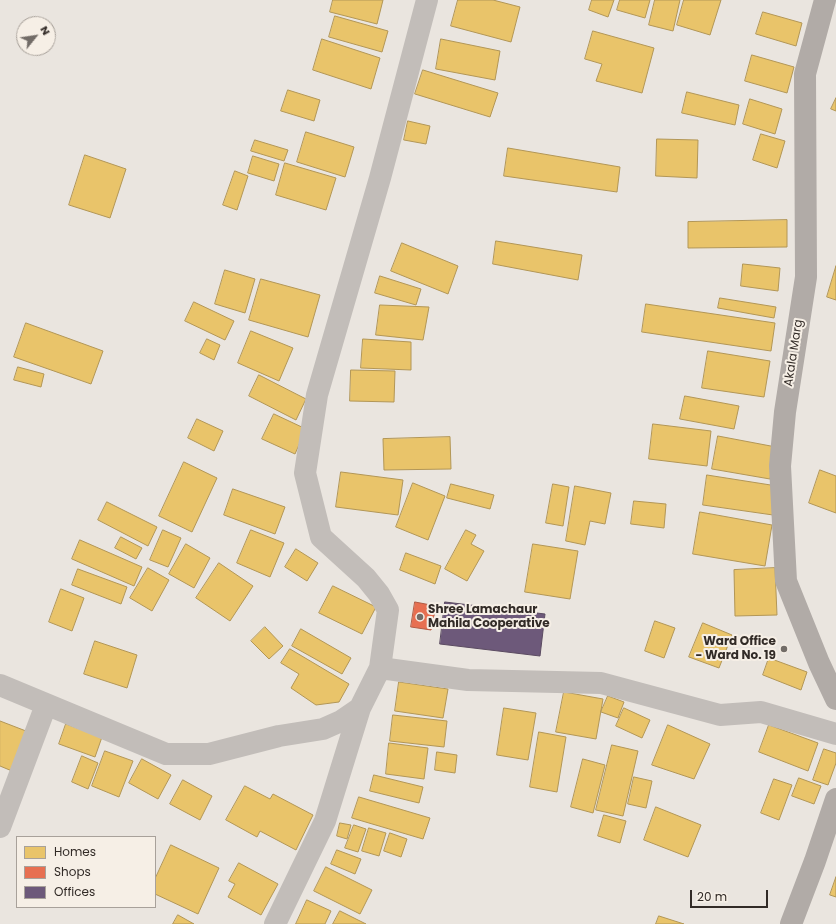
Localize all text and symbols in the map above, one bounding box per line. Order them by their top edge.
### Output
north arrow [16,16,56,56]
text: N [37,23,55,38]
street label: Akala Marg [782,318,806,388]
place label: Shree Lamachaur Mahila Cooperative [428,603,550,631]
marker: Shree Lamachaur Mahila Cooperative [415,612,425,622]
place label: Ward Office - Ward No. 19 [695,635,776,663]
marker: Ward Office - Ward No. 19 [779,644,789,654]
legend [16,836,156,908]
text: Homes [54,843,96,860]
text: Shops [54,863,91,880]
scale bar [692,882,770,908]
text: Offices [54,883,95,900]
text: 20 m [697,888,727,905]

